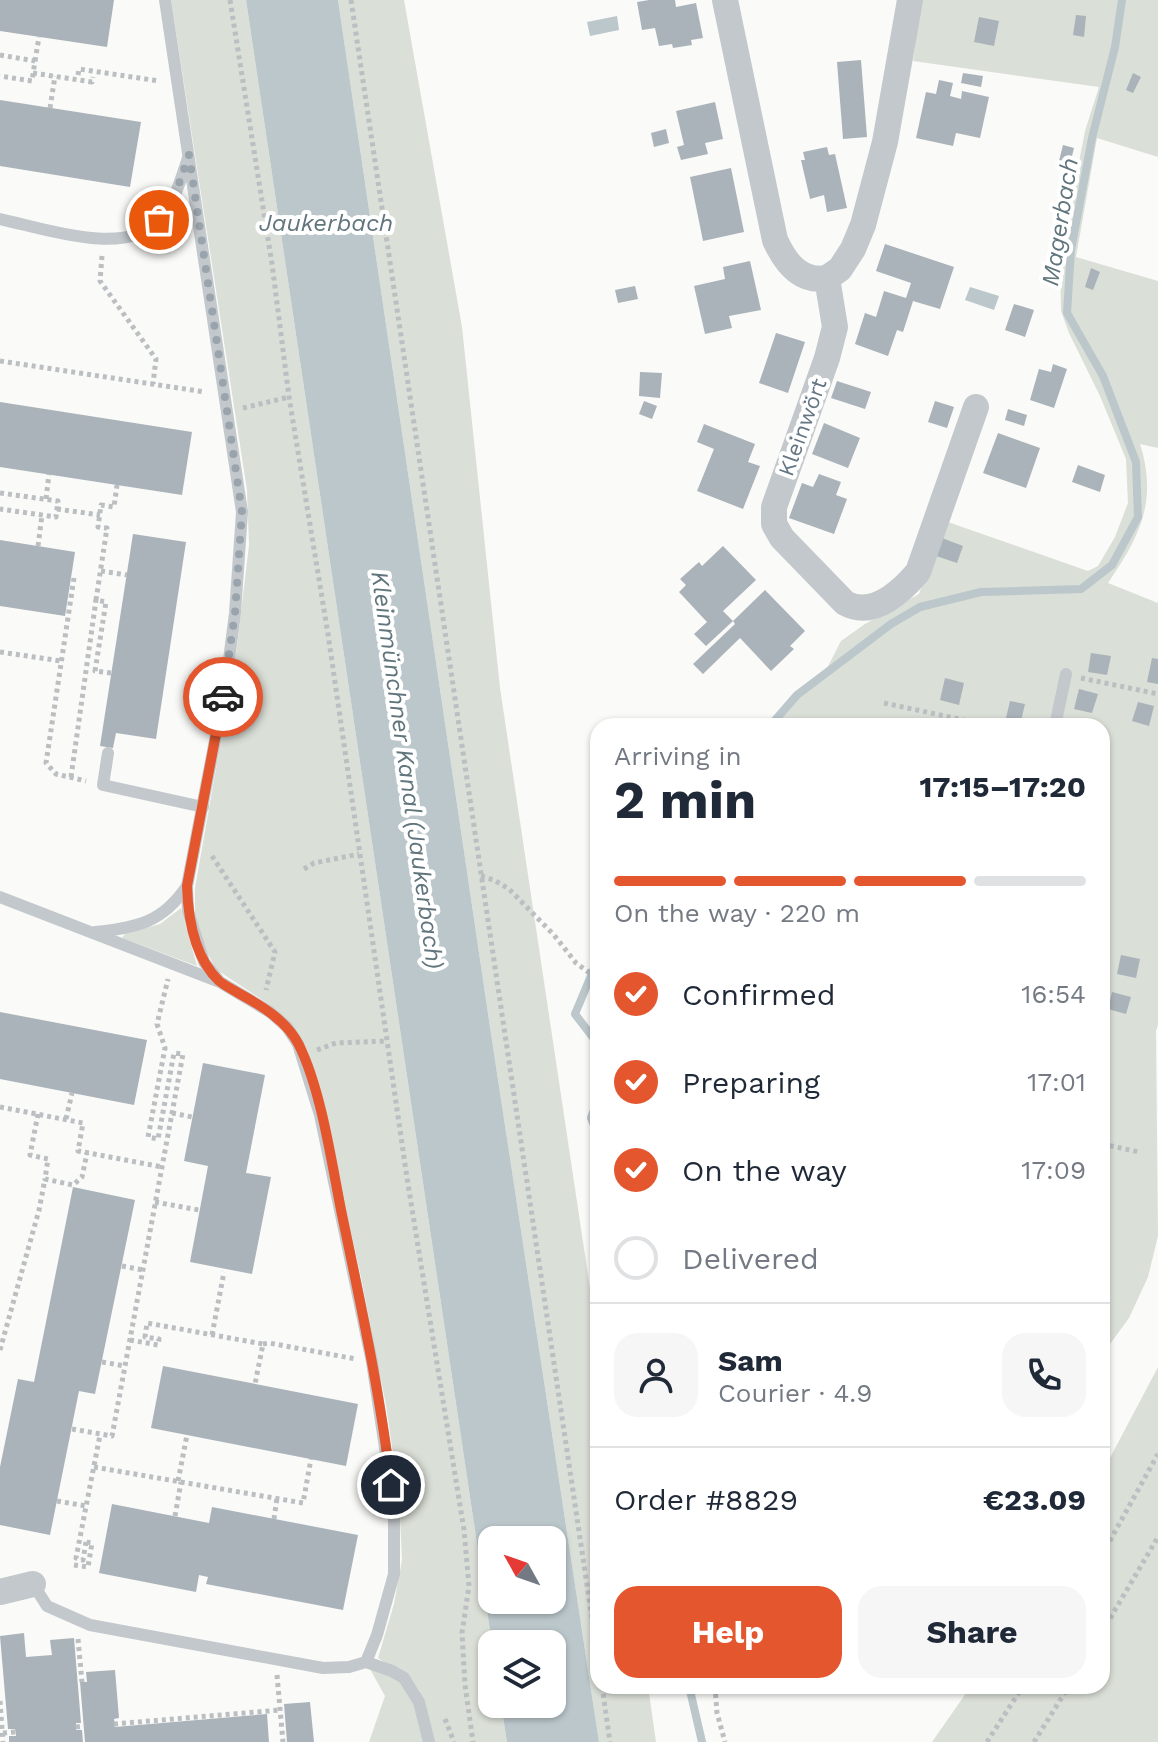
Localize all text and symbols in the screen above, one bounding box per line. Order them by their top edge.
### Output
water label: Magerbach [1036,156,1084,288]
pin [125,186,193,254]
icon: bag [137,198,181,242]
water label: Jaukerbach [259,209,393,237]
street label: Kleinwört [773,375,832,479]
water label: Kleinmünchner Kanal (Jaukerbach) [365,569,449,971]
courier [183,657,263,737]
icon: car [201,675,245,719]
text: Arriving in [614,741,742,771]
text: 17:15–17:20 [919,769,1086,804]
text: 2 min [614,770,756,831]
text: On the way · 220 m [614,898,860,928]
icon: check [614,972,658,1016]
text: Confirmed [682,977,836,1012]
text: 16:54 [1021,979,1086,1009]
icon: check [614,1060,658,1104]
text: Preparing [682,1065,820,1100]
text: 17:01 [1027,1067,1086,1097]
icon: check [614,1148,658,1192]
text: On the way [682,1153,847,1188]
text: 17:09 [1021,1155,1086,1185]
text: Delivered [682,1241,819,1276]
button: person [614,1333,698,1417]
button: phone [1002,1333,1086,1417]
text: Sam [718,1343,783,1378]
text: Courier · 4.9 [718,1378,872,1408]
pin [357,1451,425,1519]
icon: home [369,1463,413,1507]
text: Order #8829 [614,1482,798,1517]
text: €23.09 [983,1482,1086,1517]
north arrow [478,1526,566,1614]
map controls [478,1526,566,1718]
button: Help [614,1586,842,1678]
button: Share [858,1586,1086,1678]
button: layers [478,1630,566,1718]

